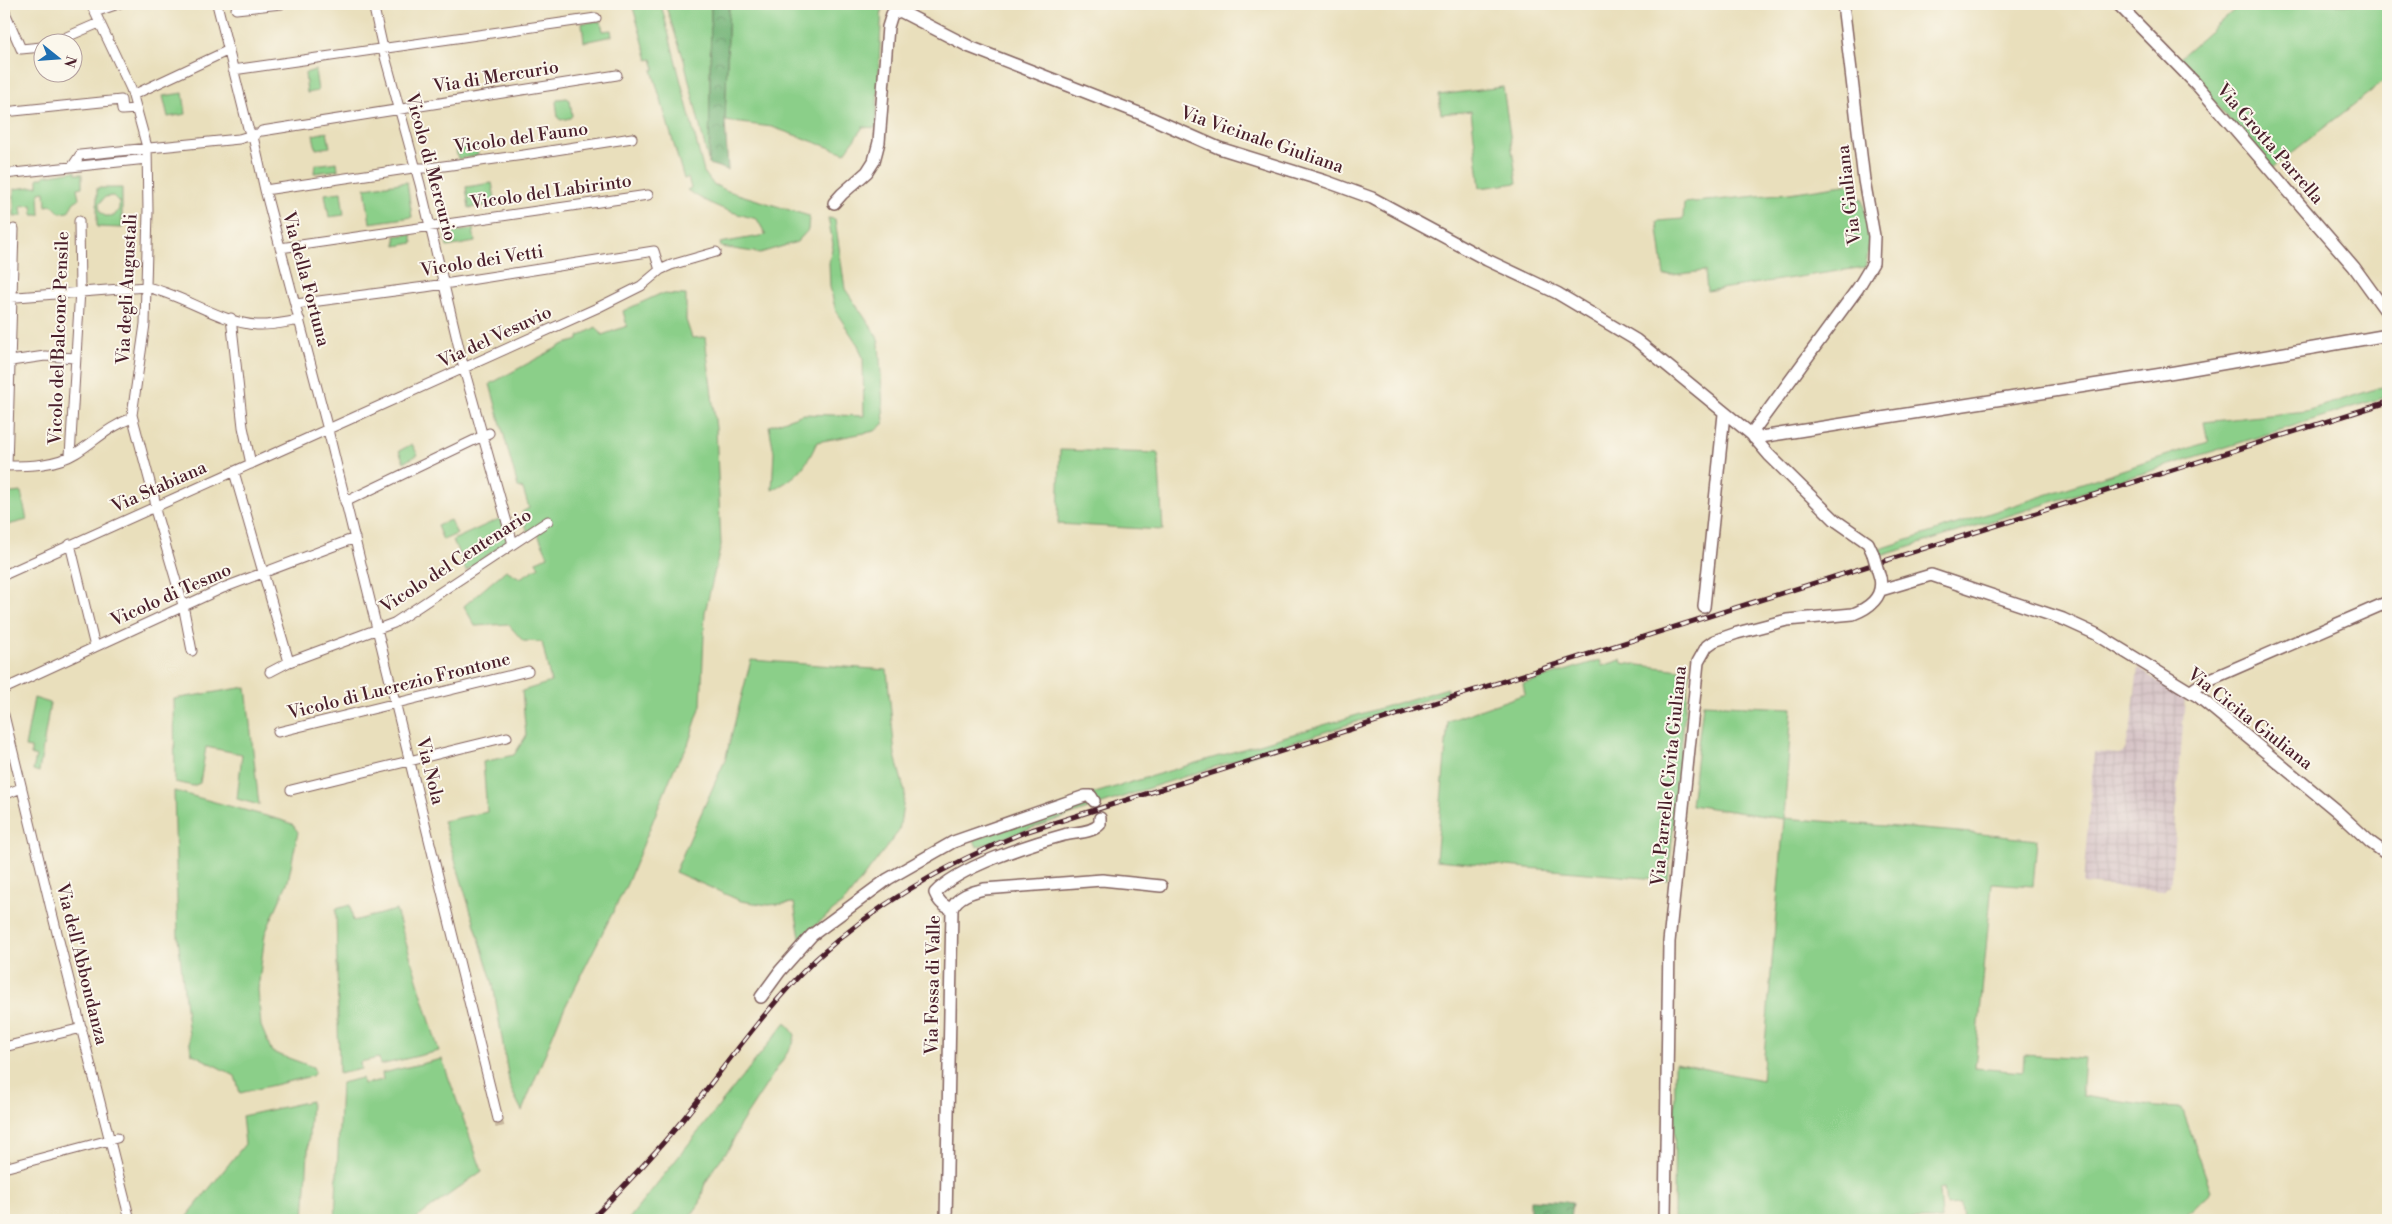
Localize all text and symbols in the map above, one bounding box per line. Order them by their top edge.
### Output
north arrow [32,32,82,82]
text: N [59,54,80,69]
street label: Via di Mercurio [431,56,560,98]
street label: Via Grotta Parrella [2211,78,2329,210]
street label: Vicolo di Mercurio [400,90,462,243]
street label: Via Vicinale Giuliana [1176,101,1347,179]
street label: Vicolo del Fauno [451,117,590,159]
street label: Via Giuliana [1831,143,1867,247]
street label: Vicolo del Labirinto [468,169,633,215]
street label: Via della Fortuna [277,208,335,350]
street label: Via degli Augustali [112,213,142,366]
street label: Vicolo del Balcone Pensile [44,231,74,446]
street label: Vicolo dei Vetti [418,240,545,282]
street label: Via del Vesuvio [434,301,555,374]
street label: Via Stabiana [107,455,211,519]
street label: Vicolo del Centenario [375,503,536,619]
street label: Vicolo di Tesmo [106,558,235,632]
street label: Vicolo di Lucrezio Frontone [284,647,513,725]
street label: Via Cicita Giuliana [2182,662,2318,776]
street label: Via Parrelle Civita Giuliana [1646,664,1692,888]
street label: Via Nola [410,734,450,808]
street label: Via dell'Abbondanza [51,880,113,1048]
street label: Via Fossa di Valle [920,915,946,1056]

